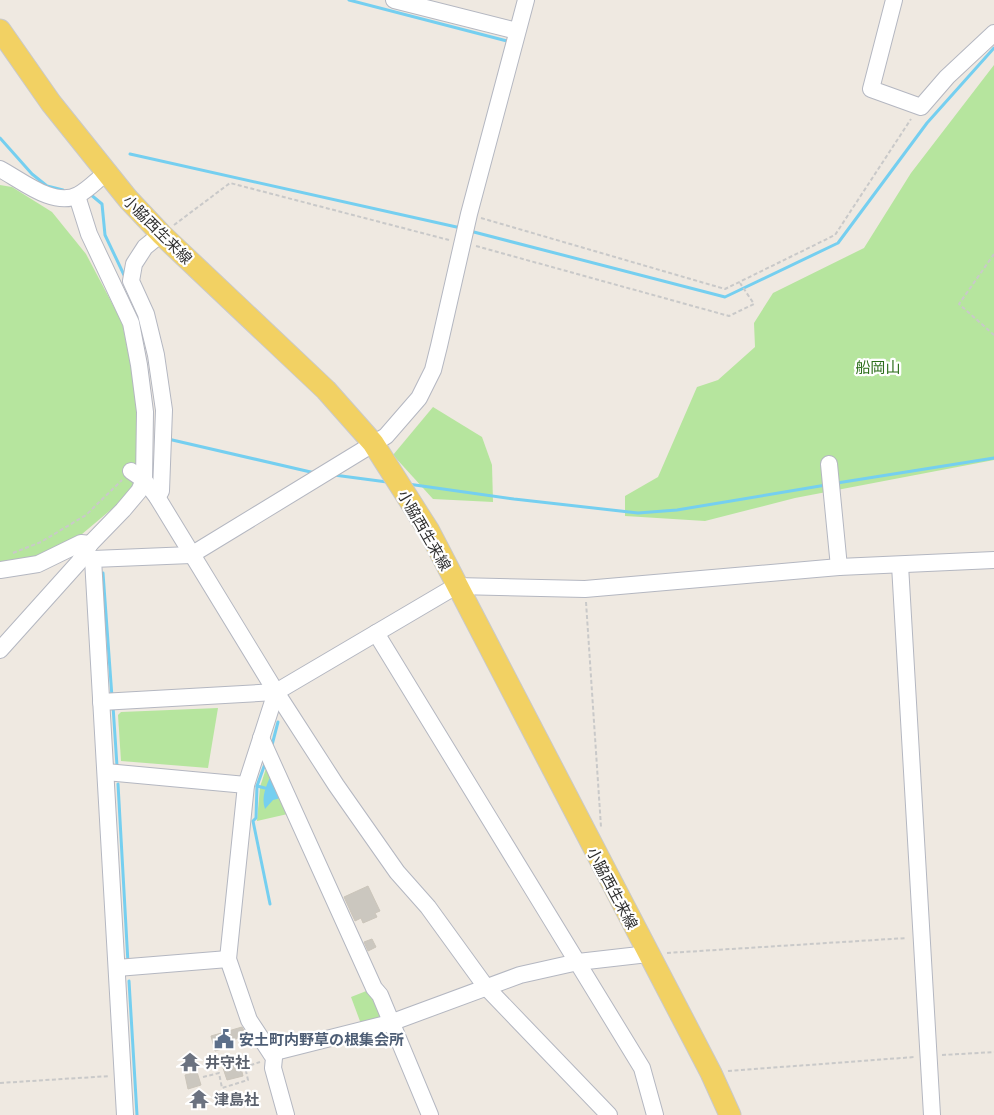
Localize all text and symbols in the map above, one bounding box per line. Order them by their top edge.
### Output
street label: 小脇西生来線 [119,190,197,268]
park label: 船岡山 [855,357,901,377]
street label: 小脇西生来線 [394,486,456,574]
street label: 小脇西生来線 [583,844,643,932]
public building icon: 安土町内野草の根集会所 [213,1028,235,1050]
place label: 安土町内野草の根集会所 [239,1029,404,1049]
temple icon: 井守社 [179,1051,201,1073]
place label: 井守社 [205,1052,250,1072]
temple icon: 津島社 [188,1088,210,1110]
place label: 津島社 [214,1089,259,1109]

